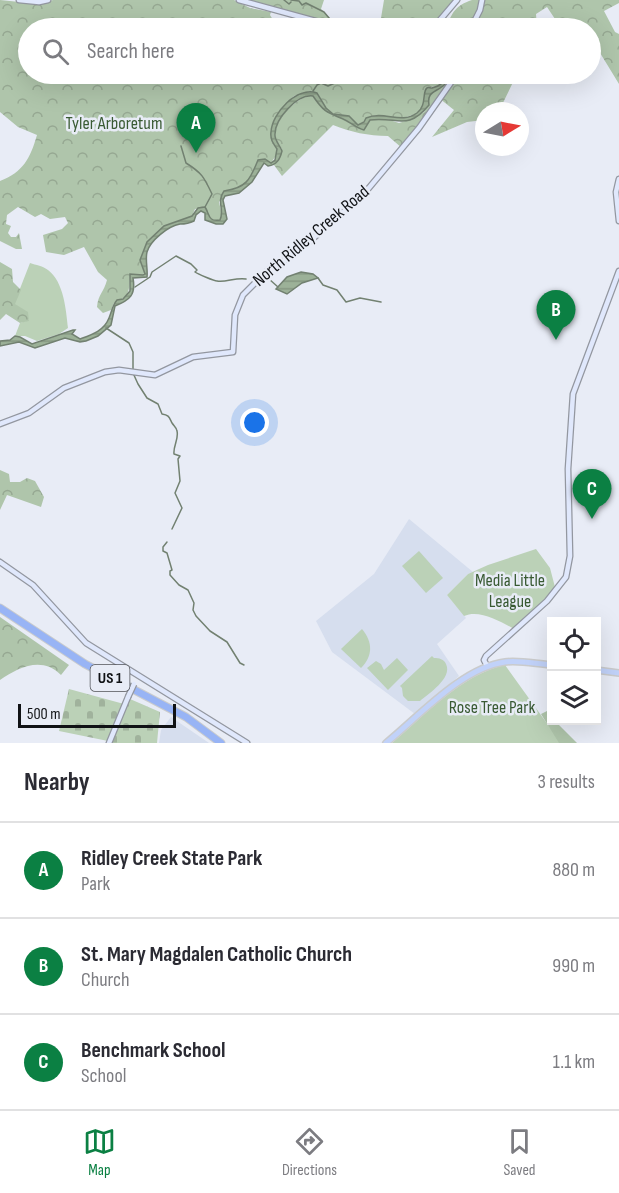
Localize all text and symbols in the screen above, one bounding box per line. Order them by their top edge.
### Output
search box [18,18,601,84]
icon: search [39,35,72,68]
text: Search here [87,38,174,65]
north arrow [475,102,529,156]
pin: A [176,104,216,153]
park label: Tyler Arboretum [66,113,162,134]
street label: North Ridley Creek Road [249,181,373,291]
pin: B [536,290,576,340]
your location [240,408,269,437]
pin: C [572,470,612,519]
park label: Media Little League [475,570,545,612]
map controls [547,617,601,725]
button: locate [547,617,601,671]
road number: US 1 [90,665,130,691]
button: layers [547,671,601,725]
park label: Rose Tree Park [449,697,535,718]
scale bar [18,701,176,728]
text: 500 m [27,705,61,724]
text: Nearby [24,767,90,798]
text: 3 results [538,770,595,794]
text: Ridley Creek State Park [81,845,262,872]
text: A [39,858,48,882]
text: 880 m [553,858,595,882]
text: Park [81,872,110,896]
text: St. Mary Magdalen Catholic Church [81,941,352,968]
text: B [39,954,48,978]
text: 990 m [552,954,595,978]
text: Church [81,968,130,992]
text: Benchmark School [81,1037,225,1064]
text: C [38,1050,49,1074]
text: 1.1 km [553,1050,595,1074]
text: School [81,1064,126,1088]
tab: Map [83,1125,116,1180]
tab: Directions [282,1125,337,1180]
tab: Saved [503,1125,536,1180]

